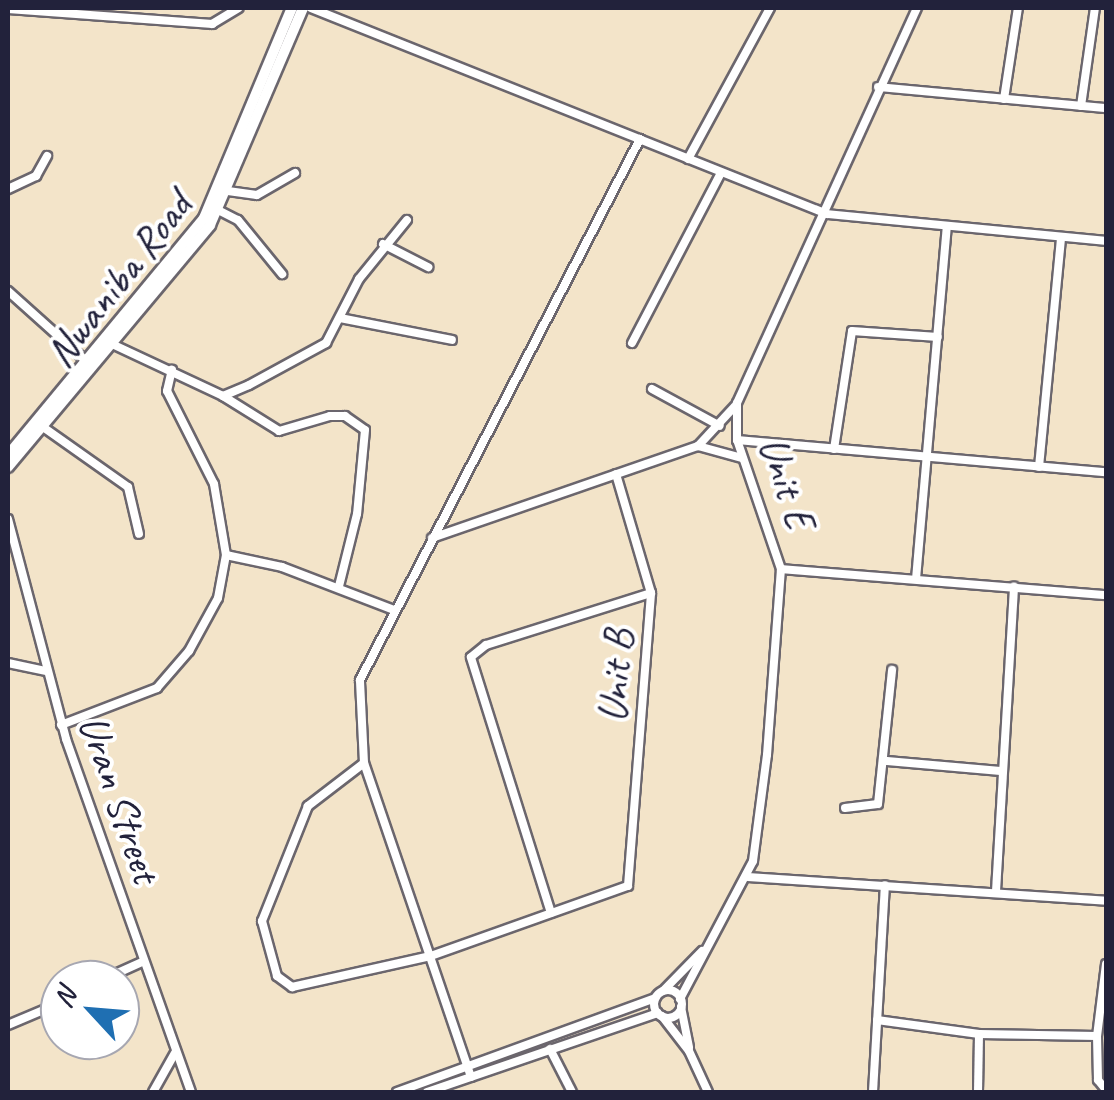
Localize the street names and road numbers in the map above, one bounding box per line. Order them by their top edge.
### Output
street label: Nwaniba Road [35,183,203,377]
street label: Unit E [747,431,825,535]
street label: Unit B [588,628,644,724]
street label: Uran Street [67,708,171,890]

